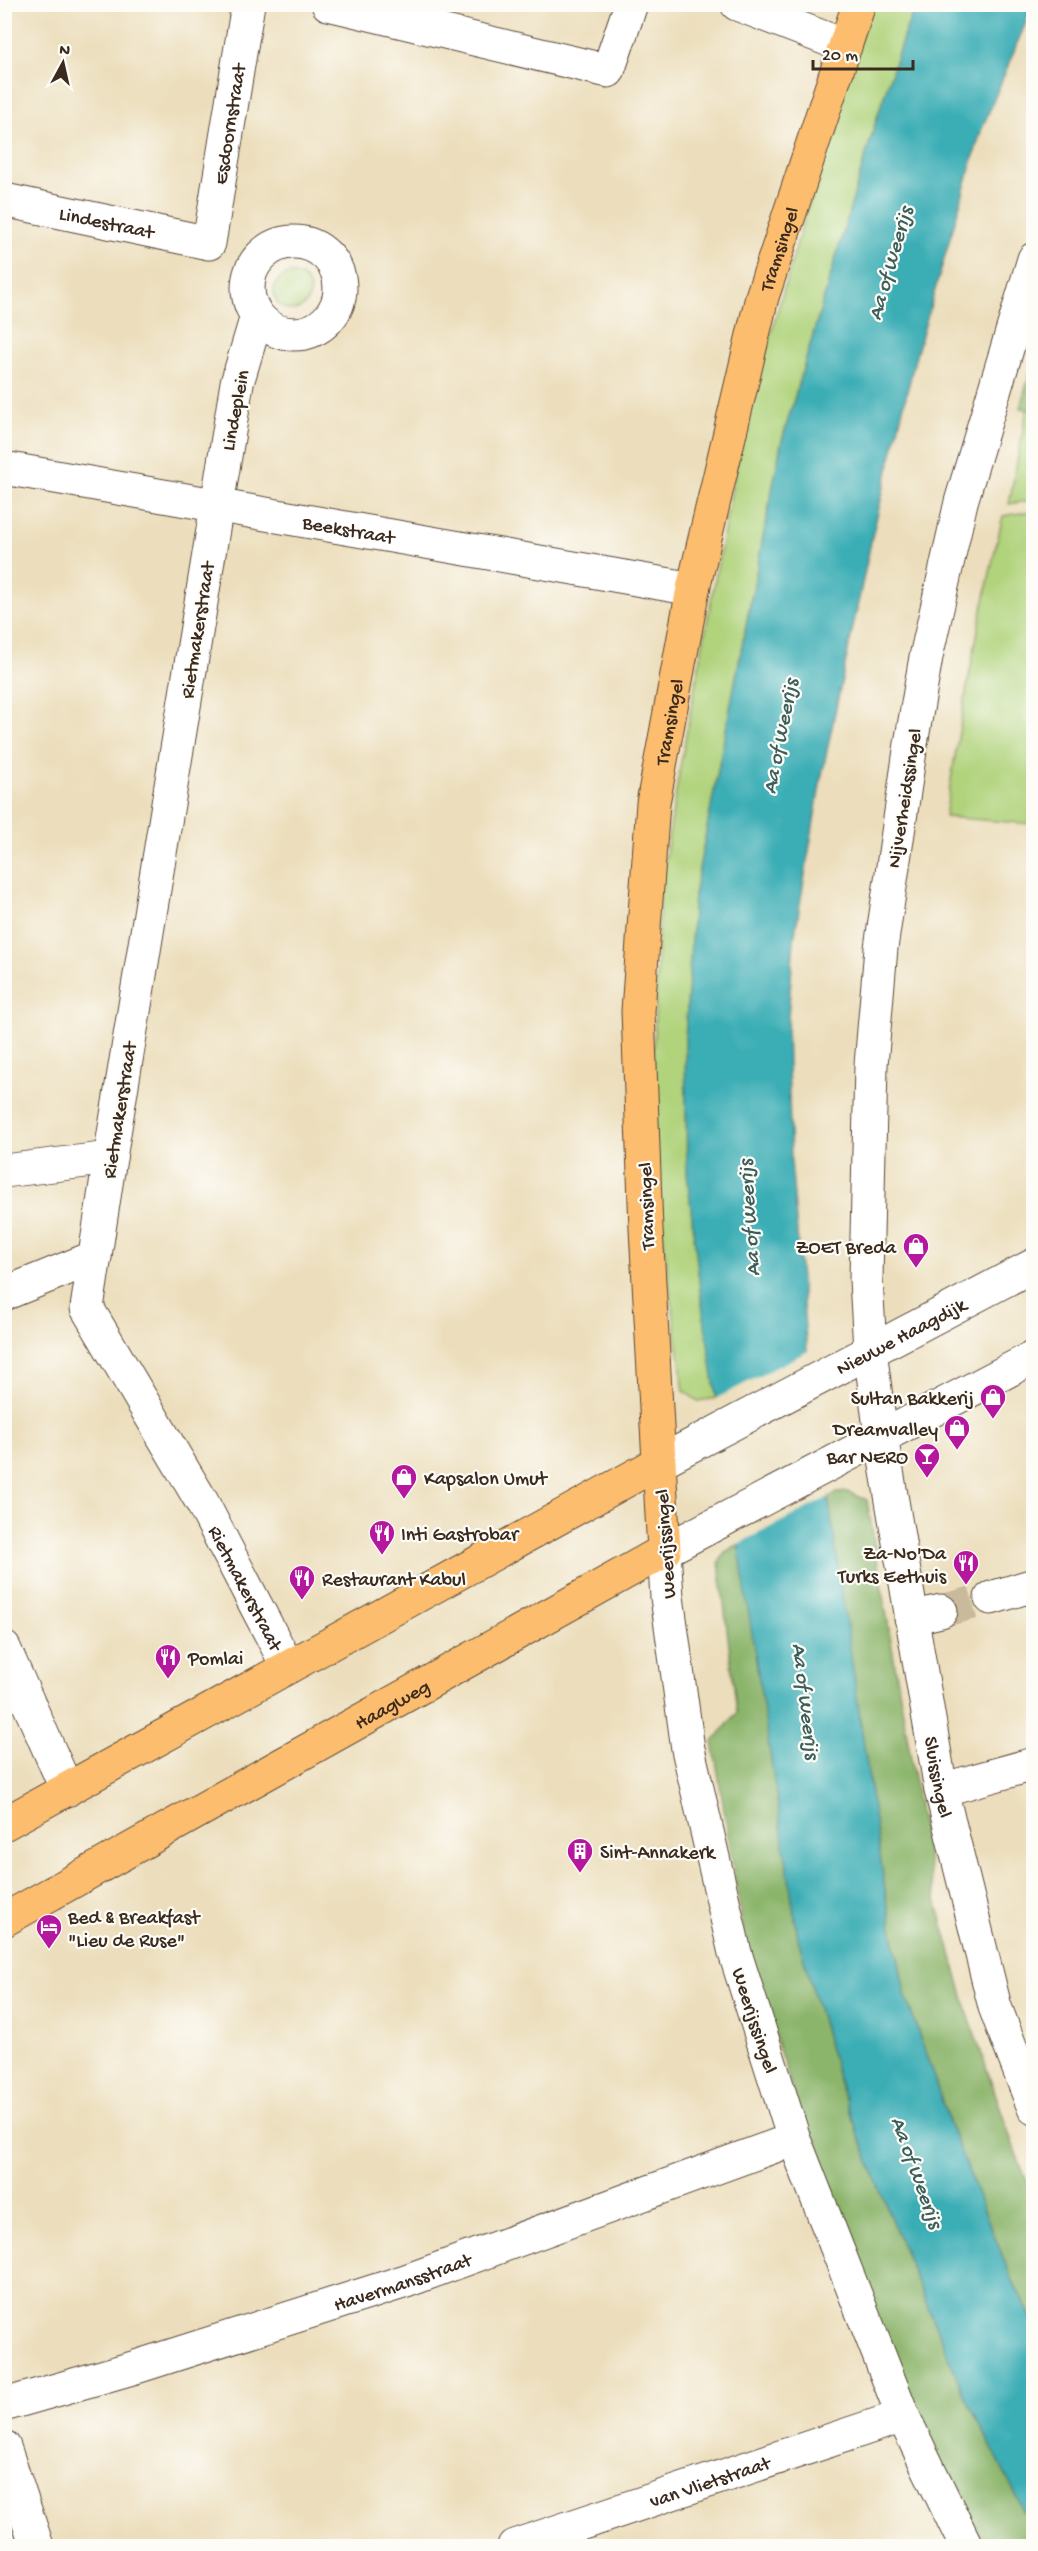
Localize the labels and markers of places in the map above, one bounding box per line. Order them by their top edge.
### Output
shop icon: ZOET Breda [901,1231,931,1269]
place label: ZOET Breda [796,1238,897,1261]
shop icon: Sultan Bakkerij [978,1382,1008,1420]
place label: Sultan Bakkerij [851,1389,974,1412]
shop icon: Dreamvalley [942,1413,972,1451]
place label: Dreamvalley [831,1420,938,1443]
bar icon: Bar NERO [912,1441,942,1479]
place label: Bar NERO [826,1448,908,1471]
shop icon: Kapsalon Umut [389,1462,419,1500]
place label: Kapsalon Umut [424,1469,549,1492]
restaurant icon: Inti Gastrobar [367,1518,397,1556]
place label: Inti Gastrobar [401,1525,520,1548]
place label: Za-No'Da Turks Eethuis [837,1544,947,1590]
restaurant icon: Za-No'Da Turks Eethuis [951,1548,981,1586]
restaurant icon: Restaurant Kabul [287,1563,317,1601]
place label: Restaurant Kabul [322,1570,466,1593]
restaurant icon: Pomlai [153,1642,183,1680]
place label: Pomlai [187,1649,243,1672]
building icon: Sint-Annakerk [565,1836,595,1874]
place label: Sint-Annakerk [600,1843,717,1866]
place label: Bed & Breakfast "Lieu de Ruse" [67,1908,201,1954]
hotel icon: Bed & Breakfast "Lieu de Ruse" [34,1912,64,1950]

